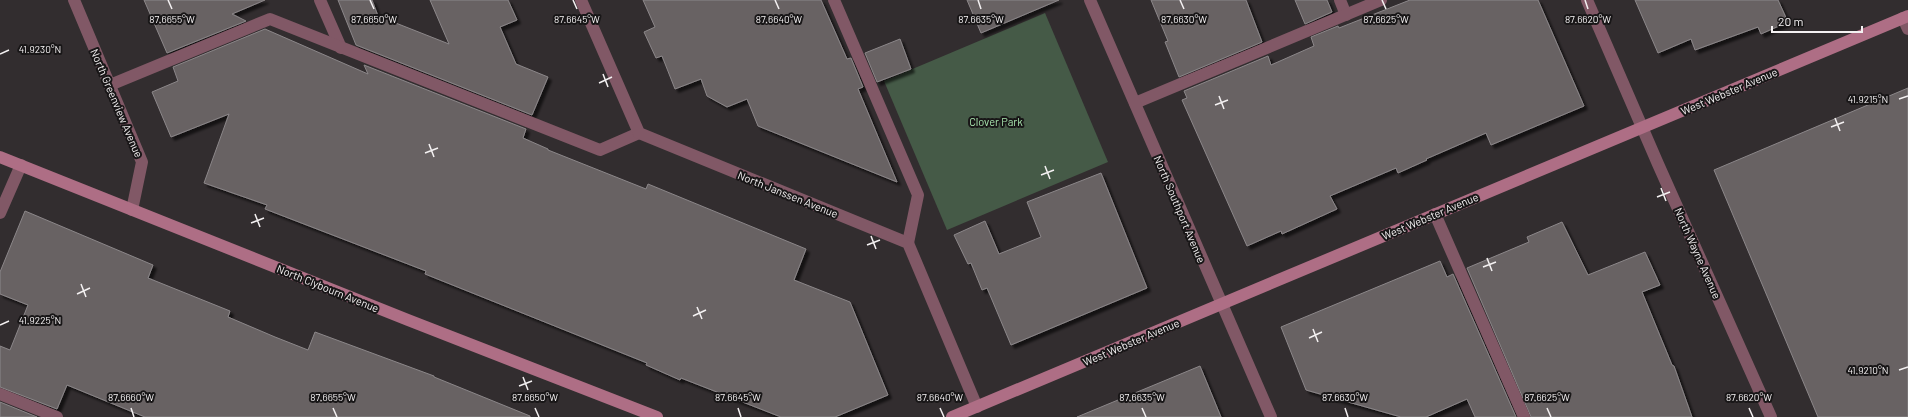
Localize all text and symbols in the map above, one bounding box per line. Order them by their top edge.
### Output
scale bar [1772,8,1862,34]
text: 87.6655°W [149,13,195,25]
text: 87.6650°W [351,13,397,25]
text: 87.6645°W [554,13,600,25]
text: 87.6640°W [756,13,802,25]
text: 87.6635°W [958,13,1004,25]
text: 87.6630°W [1161,13,1207,25]
text: 87.6625°W [1363,13,1409,25]
text: 87.6620°W [1565,13,1611,25]
text: 20 m [1778,14,1804,28]
text: 41.9230°N [19,43,61,55]
street label: North Greenview Avenue [88,47,146,159]
street label: West Webster Avenue [1679,65,1779,117]
text: 41.9215°N [1848,93,1888,105]
park label: Clover Park [969,115,1023,128]
street label: North Southport Avenue [1151,153,1209,265]
street label: North Janssen Avenue [736,168,840,220]
street label: West Webster Avenue [1380,190,1480,242]
street label: North Wayne Avenue [1672,205,1724,301]
street label: North Clybourn Avenue [275,262,381,314]
text: 41.9225°N [19,314,61,326]
street label: West Webster Avenue [1081,316,1181,368]
text: 41.9210°N [1847,364,1889,376]
text: 87.6660°W [108,391,154,403]
text: 87.6655°W [310,391,356,403]
text: 87.6650°W [512,391,558,403]
text: 87.6645°W [715,391,761,403]
text: 87.6640°W [917,391,963,403]
text: 87.6635°W [1119,391,1165,403]
text: 87.6630°W [1322,391,1368,403]
text: 87.6625°W [1524,391,1570,403]
text: 87.6620°W [1726,391,1772,403]

